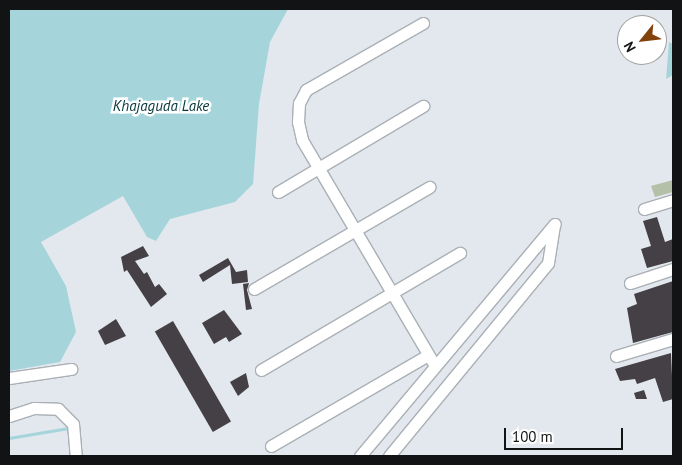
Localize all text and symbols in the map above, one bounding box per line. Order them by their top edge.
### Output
north arrow [617,15,667,65]
text: N [620,38,640,55]
water label: Khajaguda Lake [113,97,209,115]
scale bar [507,418,626,450]
text: 100 m [512,427,553,446]

